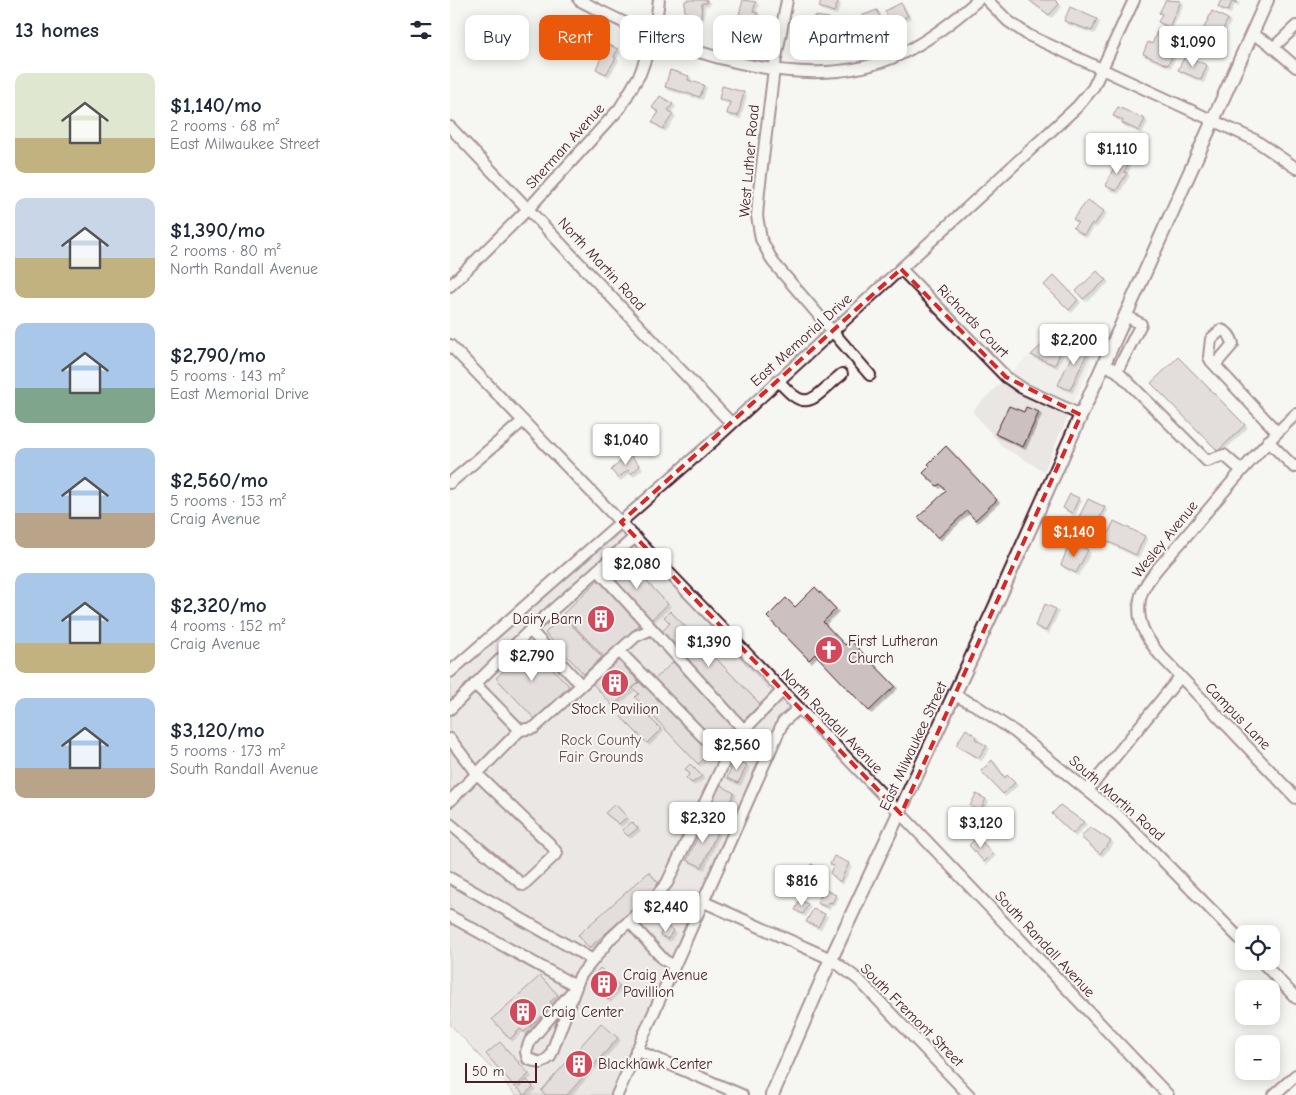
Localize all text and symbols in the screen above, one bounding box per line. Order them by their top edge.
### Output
chip: Buy [465,15,529,60]
chip: Rent [539,15,610,60]
chip: Filters [620,15,703,60]
chip: New [713,15,780,60]
chip: Apartment [790,15,907,60]
icon: filters [407,16,435,44]
text: 13 homes [15,18,99,42]
pin: $1,090 [1152,26,1234,68]
text: $1,090 [1170,33,1216,51]
icon: home [55,93,115,153]
text: $1,140/mo [170,93,262,117]
street label: Sherman Avenue [522,99,608,192]
street label: West Luther Road [735,104,763,218]
text: 2 rooms · 68 m² [170,117,280,135]
pin: $1,110 [1076,132,1158,175]
text: East Milwaukee Street [170,135,320,153]
text: $1,110 [1097,140,1137,158]
street label: North Martin Road [554,214,650,314]
icon: home [55,218,115,278]
text: $1,390/mo [170,218,265,242]
text: 2 rooms · 80 m² [170,242,281,260]
text: North Randall Avenue [170,260,318,278]
street label: Richards Court [933,281,1013,362]
street label: East Memorial Drive [747,289,856,390]
pin: $2,200 [1033,324,1115,366]
text: $2,200 [1051,331,1097,349]
icon: home [55,343,115,403]
text: $2,790/mo [170,343,266,367]
text: 5 rooms · 143 m² [170,367,285,385]
text: East Memorial Drive [170,385,309,403]
pin: $1,040 [585,424,667,466]
text: $1,040 [604,431,648,449]
icon: home [55,468,115,528]
text: $2,560/mo [170,468,268,492]
text: 5 rooms · 153 m² [170,492,286,510]
street label: Wesley Avenue [1128,496,1202,581]
text: Craig Avenue [170,510,260,528]
pin: $1,140 [1033,516,1115,558]
text: $1,140 [1053,523,1095,541]
pin: $2,080 [596,548,678,590]
text: $2,080 [613,555,661,573]
icon: home [55,593,115,653]
text: $2,320/mo [170,593,267,617]
building icon: Dairy Barn [586,604,616,634]
place label: Dairy Barn [512,610,582,628]
text: 4 rooms · 152 m² [170,617,285,635]
pin: $1,390 [668,626,750,668]
place label: First Lutheran Church [848,632,938,667]
text: $1,390 [687,633,731,651]
text: Craig Avenue [170,635,260,653]
church icon: First Lutheran Church [814,635,844,665]
pin: $2,790 [491,640,573,682]
text: $2,790 [509,647,555,665]
street label: North Randall Avenue [777,665,887,778]
building icon: Stock Pavilion [600,668,630,698]
street label: East Milwaukee Street [875,678,951,813]
street label: Campus Lane [1201,678,1275,754]
place label: Stock Pavilion [571,700,659,718]
icon: home [55,718,115,778]
text: $3,120/mo [170,718,265,742]
pin: $2,560 [696,728,778,771]
park label: Rock County Fair Grounds [559,731,643,766]
text: $2,560 [714,736,760,754]
text: 5 rooms · 173 m² [170,742,285,760]
street label: South Martin Road [1065,752,1169,844]
text: South Randall Avenue [170,760,318,778]
pin: $2,320 [662,802,744,844]
pin: $3,120 [940,806,1022,849]
text: $2,320 [680,809,726,827]
text: $3,120 [959,814,1003,832]
pin: $816 [772,864,832,907]
text: $816 [786,872,818,890]
street label: South Randall Avenue [991,887,1099,1001]
pin: $2,440 [625,890,707,933]
text: $2,440 [644,898,688,916]
map controls [1235,925,1280,1080]
button: locate [1235,925,1280,970]
street label: South Fremont Street [857,960,968,1071]
place label: Craig Avenue Pavillion [623,966,708,1001]
building icon: Craig Avenue Pavillion [589,969,619,999]
button: + [1235,980,1280,1025]
building icon: Craig Center [508,997,538,1027]
place label: Craig Center [542,1003,623,1021]
button: − [1235,1035,1280,1080]
building icon: Blackhawk Center [564,1049,594,1079]
place label: Blackhawk Center [598,1055,712,1073]
scale bar [465,1060,538,1083]
text: 50 m [472,1063,504,1080]

